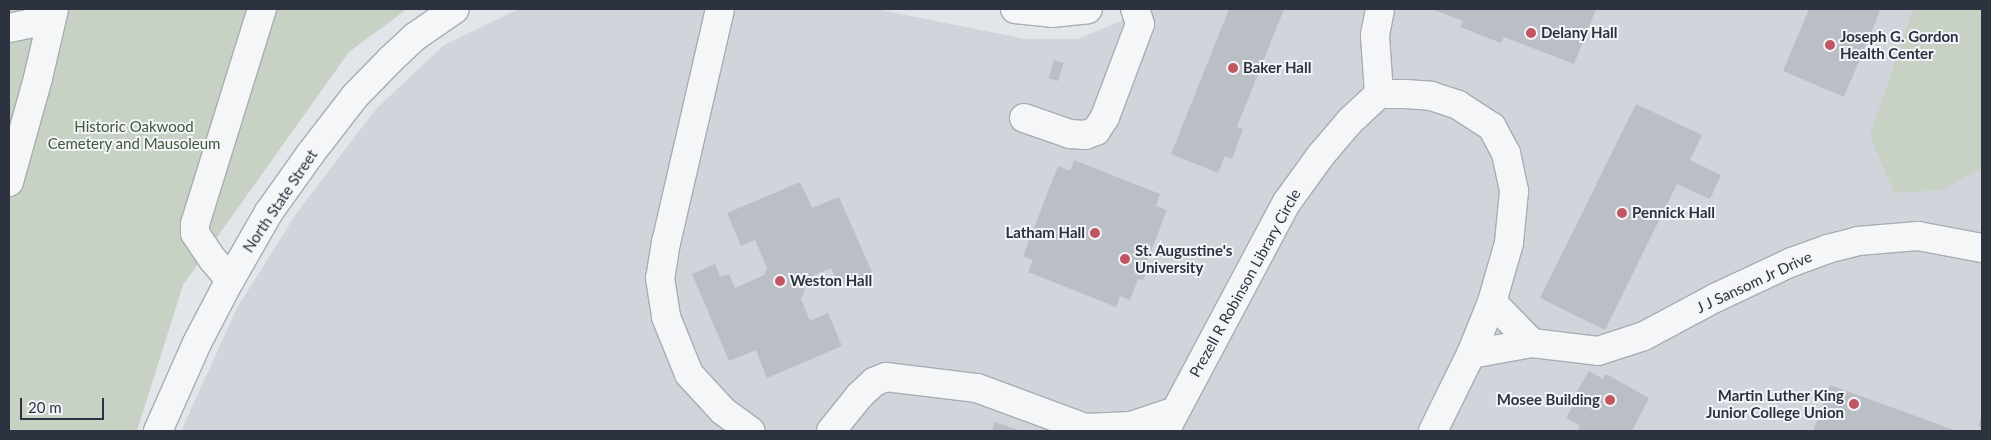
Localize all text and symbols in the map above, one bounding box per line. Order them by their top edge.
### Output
place label: Delany Hall [1541,24,1618,42]
marker: Delany Hall [1525,27,1537,39]
place label: Joseph G. Gordon Health Center [1840,27,1959,62]
marker: Joseph G. Gordon Health Center [1824,39,1836,51]
place label: Baker Hall [1243,59,1312,77]
marker: Baker Hall [1227,62,1239,74]
park label: Historic Oakwood Cemetery and Mausoleum [47,117,221,152]
street label: North State Street [239,146,321,256]
street label: Prezell R Robinson Library Circle [1186,186,1304,380]
place label: Pennick Hall [1632,204,1715,222]
marker: Pennick Hall [1616,207,1628,219]
place label: Latham Hall [1005,224,1085,242]
marker: Latham Hall [1089,227,1101,239]
place label: St. Augustine's University [1135,241,1233,276]
street label: J J Sansom Jr Drive [1693,247,1815,317]
marker: St. Augustine's University [1119,253,1131,265]
place label: Weston Hall [790,272,872,290]
marker: Weston Hall [774,275,786,287]
place label: Martin Luther King Junior College Union [1706,386,1844,421]
scale bar [22,388,106,420]
place label: Mosee Building [1497,391,1600,409]
marker: Mosee Building [1604,394,1616,406]
text: 20 m [28,398,62,416]
marker: Martin Luther King Junior College Union [1848,398,1860,410]

